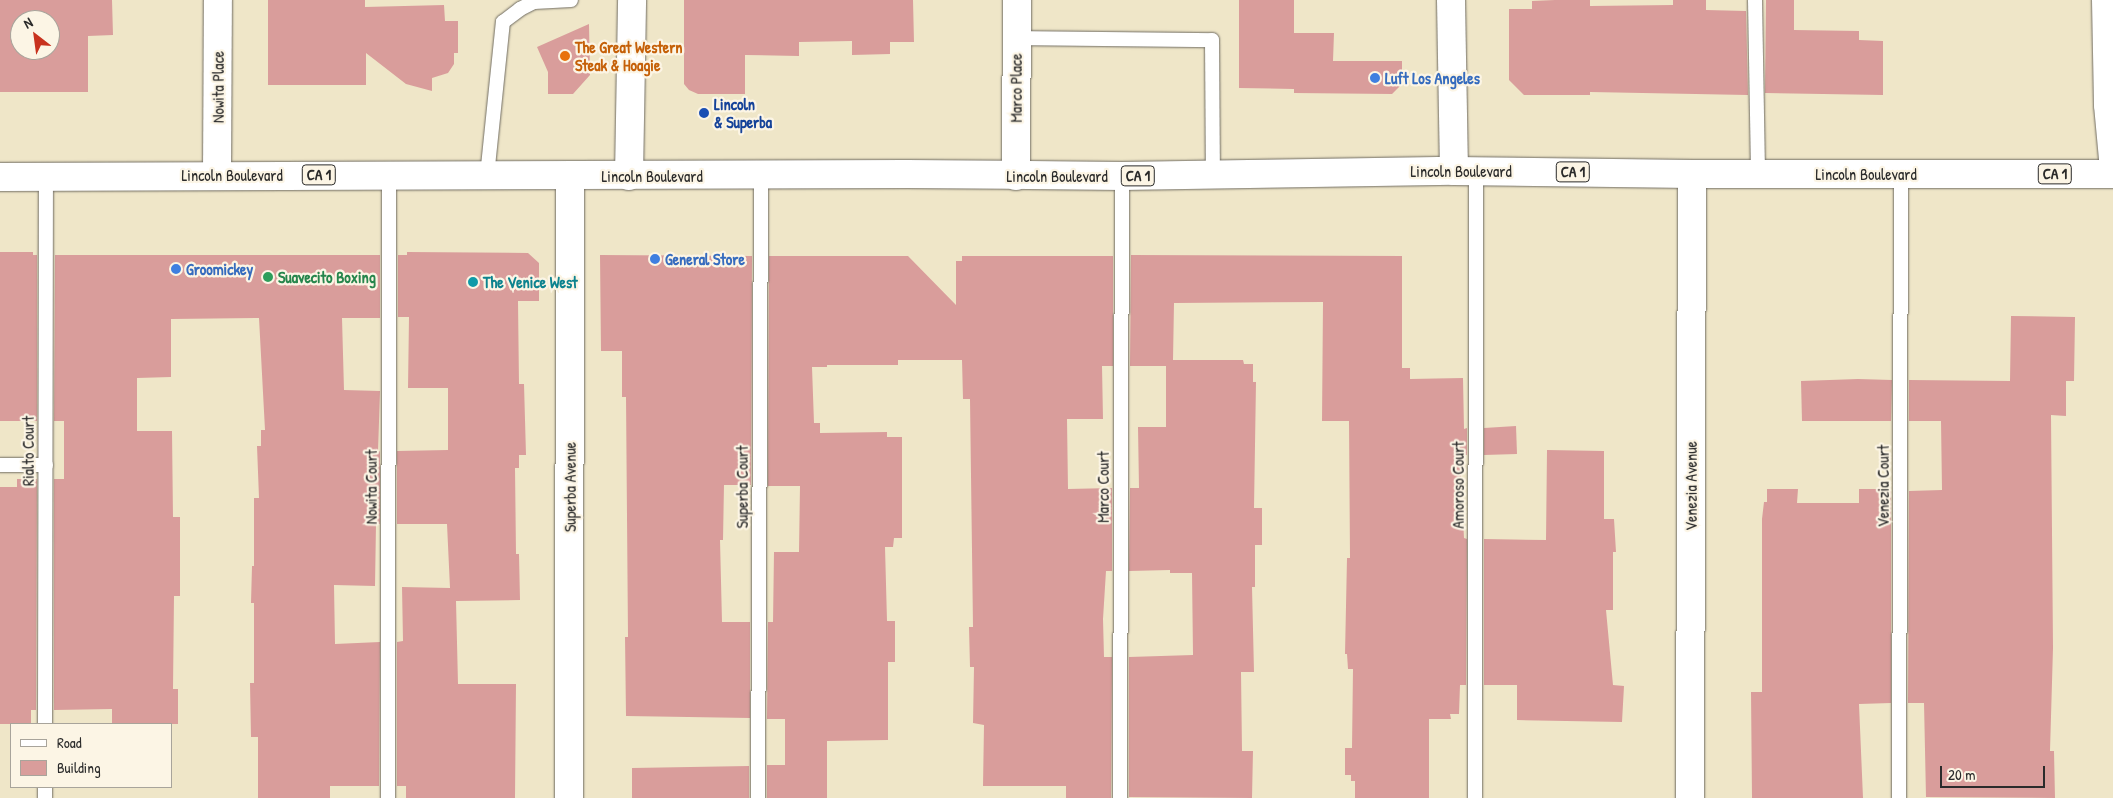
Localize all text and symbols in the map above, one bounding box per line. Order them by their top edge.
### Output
north arrow [10,10,60,60]
text: N [20,12,36,33]
place label: The Great Western Steak & Hoagie [575,37,683,75]
marker: The Great Western Steak & Hoagie [559,50,571,62]
street label: Nowita Place [208,51,228,123]
street label: Marco Place [1006,53,1026,123]
place label: Luft Los Angeles [1385,68,1480,88]
marker: Luft Los Angeles [1369,72,1381,84]
place label: Lincoln & Superba [714,94,772,132]
marker: Lincoln & Superba [698,107,710,119]
road number: CA 1 [1556,160,1590,184]
street label: Lincoln Boulevard [1410,161,1512,181]
road number: CA 1 [302,162,336,188]
road number: CA 1 [2038,162,2072,186]
road number: CA 1 [1120,164,1156,188]
street label: Lincoln Boulevard [1815,164,1917,184]
street label: Lincoln Boulevard [181,165,283,185]
street label: Lincoln Boulevard [601,166,703,186]
street label: Lincoln Boulevard [1006,166,1108,186]
place label: General Store [665,249,745,269]
marker: General Store [649,253,661,265]
place label: Groomickey [186,259,253,279]
marker: Groomickey [170,263,182,275]
place label: Suavecito Boxing [278,267,376,287]
marker: Suavecito Boxing [262,271,274,283]
place label: The Venice West [483,272,578,292]
marker: The Venice West [467,276,479,288]
street label: Rialto Court [18,416,38,486]
street label: Amoroso Court [1448,441,1468,529]
street label: Venezia Avenue [1681,441,1701,531]
street label: Superba Avenue [560,442,580,532]
street label: Venezia Court [1873,445,1893,527]
street label: Superba Court [732,446,752,528]
street label: Nowita Court [361,450,381,524]
street label: Marco Court [1093,451,1113,523]
legend [10,723,172,788]
text: Road [57,732,82,753]
scale bar [1943,756,2048,788]
text: Building [57,757,101,778]
text: 20 m [1948,764,1975,785]

